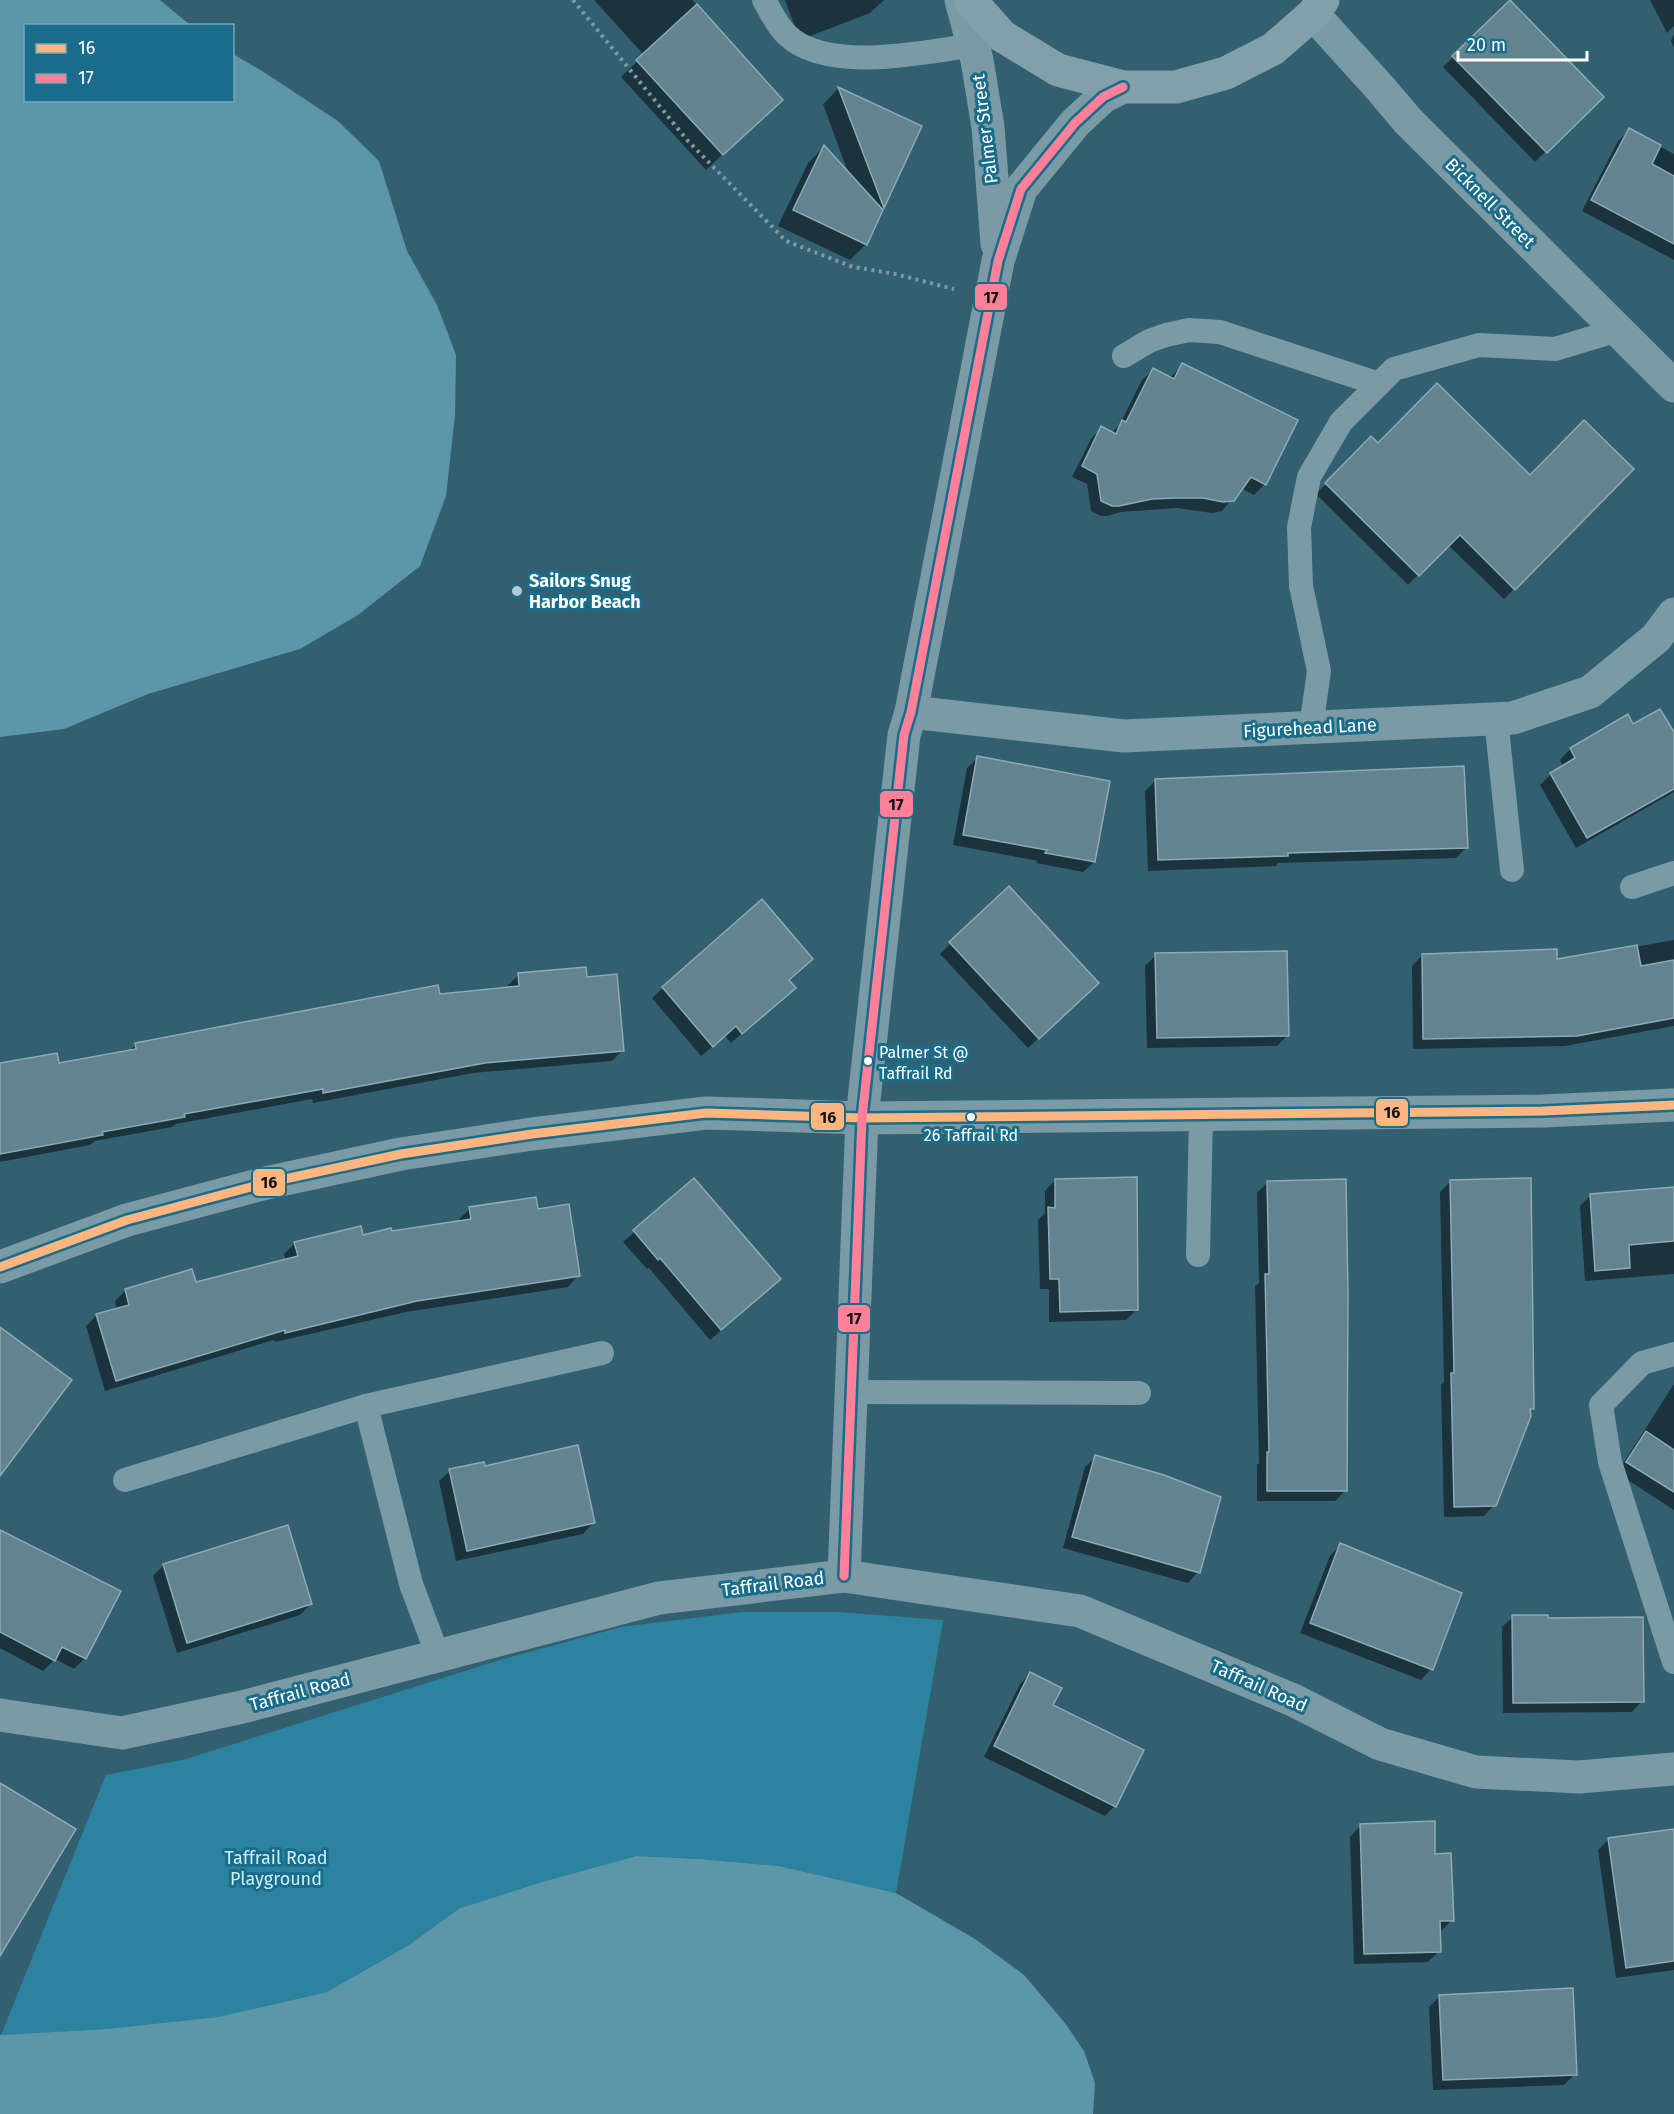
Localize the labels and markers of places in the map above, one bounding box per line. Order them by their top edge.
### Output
place label: Sailors Snug Harbor Beach [529,570,641,613]
marker: Sailors Snug Harbor Beach [510,584,524,598]
place label: Palmer St @ Taffrail Rd [879,1043,969,1083]
marker: Palmer St @ Taffrail Rd [862,1055,874,1067]
marker: 26 Taffrail Rd [965,1111,977,1123]
place label: 26 Taffrail Rd [924,1126,1018,1145]

